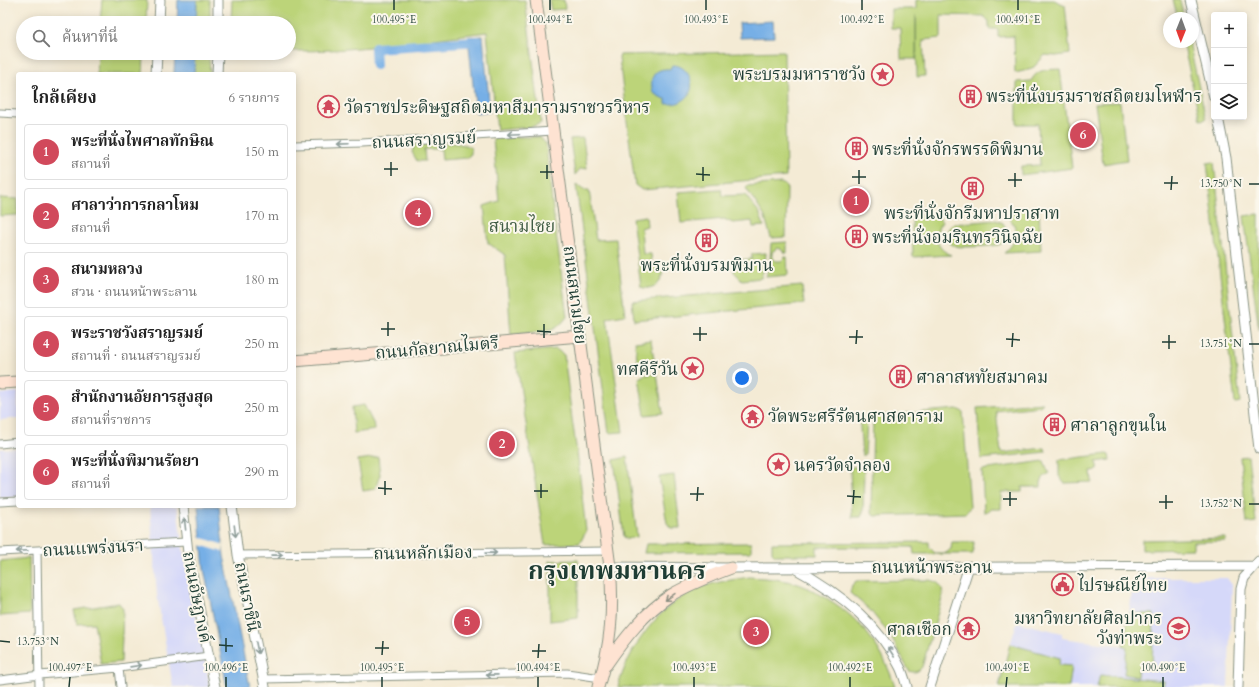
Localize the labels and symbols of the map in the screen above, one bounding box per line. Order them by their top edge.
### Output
north arrow [1163,12,1199,48]
text: 100.495°E [372,13,416,27]
text: 100.494°E [528,13,572,27]
text: 100.493°E [684,13,728,27]
text: 100.492°E [840,13,884,27]
text: 100.491°E [996,13,1040,27]
place icon: พระบรมมหาราชวัง [869,61,895,87]
place label: พระบรมมหาราชวัง [733,63,866,86]
building icon: พระที่นั่งบรมราชสถิตยมโหฬาร [957,83,983,109]
place label: พระที่นั่งบรมราชสถิตยมโหฬาร [986,83,1202,108]
temple icon: วัดราชประดิษฐสถิตมหาสีมารามราชวรวิหาร [315,94,341,120]
place label: วัดราชประดิษฐสถิตมหาสีมารามราชวรวิหาร [344,96,650,119]
pin: 6 [1070,120,1096,150]
street label: ถนนสราญรมย์ [371,126,477,154]
one-way arrow [508,131,521,138]
building icon: พระที่นั่งจักรพรรดิพิมาน [843,136,869,162]
place label: พระที่นั่งจักรพรรดิพิมาน [872,137,1043,161]
one-way arrow [337,140,350,147]
building icon: พระที่นั่งจักรีมหาปราสาท [959,176,985,202]
text: 13.750°N [1200,177,1242,191]
pin: 1 [843,186,869,216]
pin: 4 [405,198,431,228]
place label: พระที่นั่งจักรีมหาปราสาท [884,201,1060,225]
park label: สนามไชย [489,214,555,238]
building icon: พระที่นั่งอมรินทรวินิจฉัย [843,224,869,250]
place label: พระที่นั่งอมรินทรวินิจฉัย [872,225,1043,249]
building icon: พระที่นั่งบรมพิมาน [694,228,720,254]
street label: ถนนสนามไชย [558,244,593,346]
place label: พระที่นั่งบรมพิมาน [641,253,773,277]
street label: ถนนกัลยาณไมตรี [374,330,500,365]
text: 13.751°N [1200,337,1242,351]
place icon: ทศคีรีวัน [680,356,706,382]
place label: ทศคีรีวัน [617,358,678,381]
building icon: ศาลาสหทัยสมาคม [887,364,913,390]
place label: ศาลาสหทัยสมาคม [916,366,1048,389]
your location [732,368,752,388]
temple icon: วัดพระศรีรัตนศาสดาราม [739,403,765,429]
place label: วัดพระศรีรัตนศาสดาราม [768,405,944,428]
building icon: ศาลาลูกขุนใน [1042,412,1068,438]
place label: ศาลาลูกขุนใน [1070,413,1167,437]
pin: 2 [489,429,515,459]
place icon: นครวัดจำลอง [765,452,791,478]
place label: นครวัดจำลอง [794,454,891,477]
text: 13.752°N [1200,497,1242,511]
one-way arrow [181,518,188,531]
one-way arrow [231,524,239,537]
street label: ถนนแพร่งนรา [42,534,144,562]
street label: ถนนหลักเมือง [373,541,473,565]
one-way arrow [16,548,29,555]
street label: ถนนอัษฎางค์ [177,549,217,645]
one-way arrow [484,549,497,556]
one-way arrow [270,551,283,559]
district label: กรุงเทพมหานคร [528,554,706,588]
street label: ถนนหน้าพระลาน [871,556,993,579]
street label: ถนนราชินี [229,560,265,634]
public building icon: ไปรษณีย์ไทย [1049,572,1075,598]
place label: ไปรษณีย์ไทย [1077,573,1168,597]
one-way arrow [665,593,676,601]
pin: 5 [454,607,480,637]
place label: มหาวิทยาลัยศิลปากร วังท่าพระ [1014,607,1162,650]
school or university icon: มหาวิทยาลัยศิลปากร วังท่าพระ [1165,615,1191,641]
temple icon: ศาลเชือก [955,616,981,642]
pin: 3 [743,617,769,647]
place label: ศาลเชือก [886,618,952,641]
text: 13.753°N [17,635,59,649]
one-way arrow [253,642,261,655]
one-way arrow [886,646,894,658]
text: 100.497°E [48,661,92,675]
text: 100.496°E [204,661,248,675]
text: 100.495°E [360,661,404,675]
text: 100.494°E [516,661,560,675]
text: 100.493°E [672,661,716,675]
text: 100.492°E [828,661,872,675]
text: 100.491°E [985,661,1029,675]
text: 100.490°E [1141,661,1185,675]
one-way arrow [129,662,142,670]
one-way arrow [486,671,499,678]

